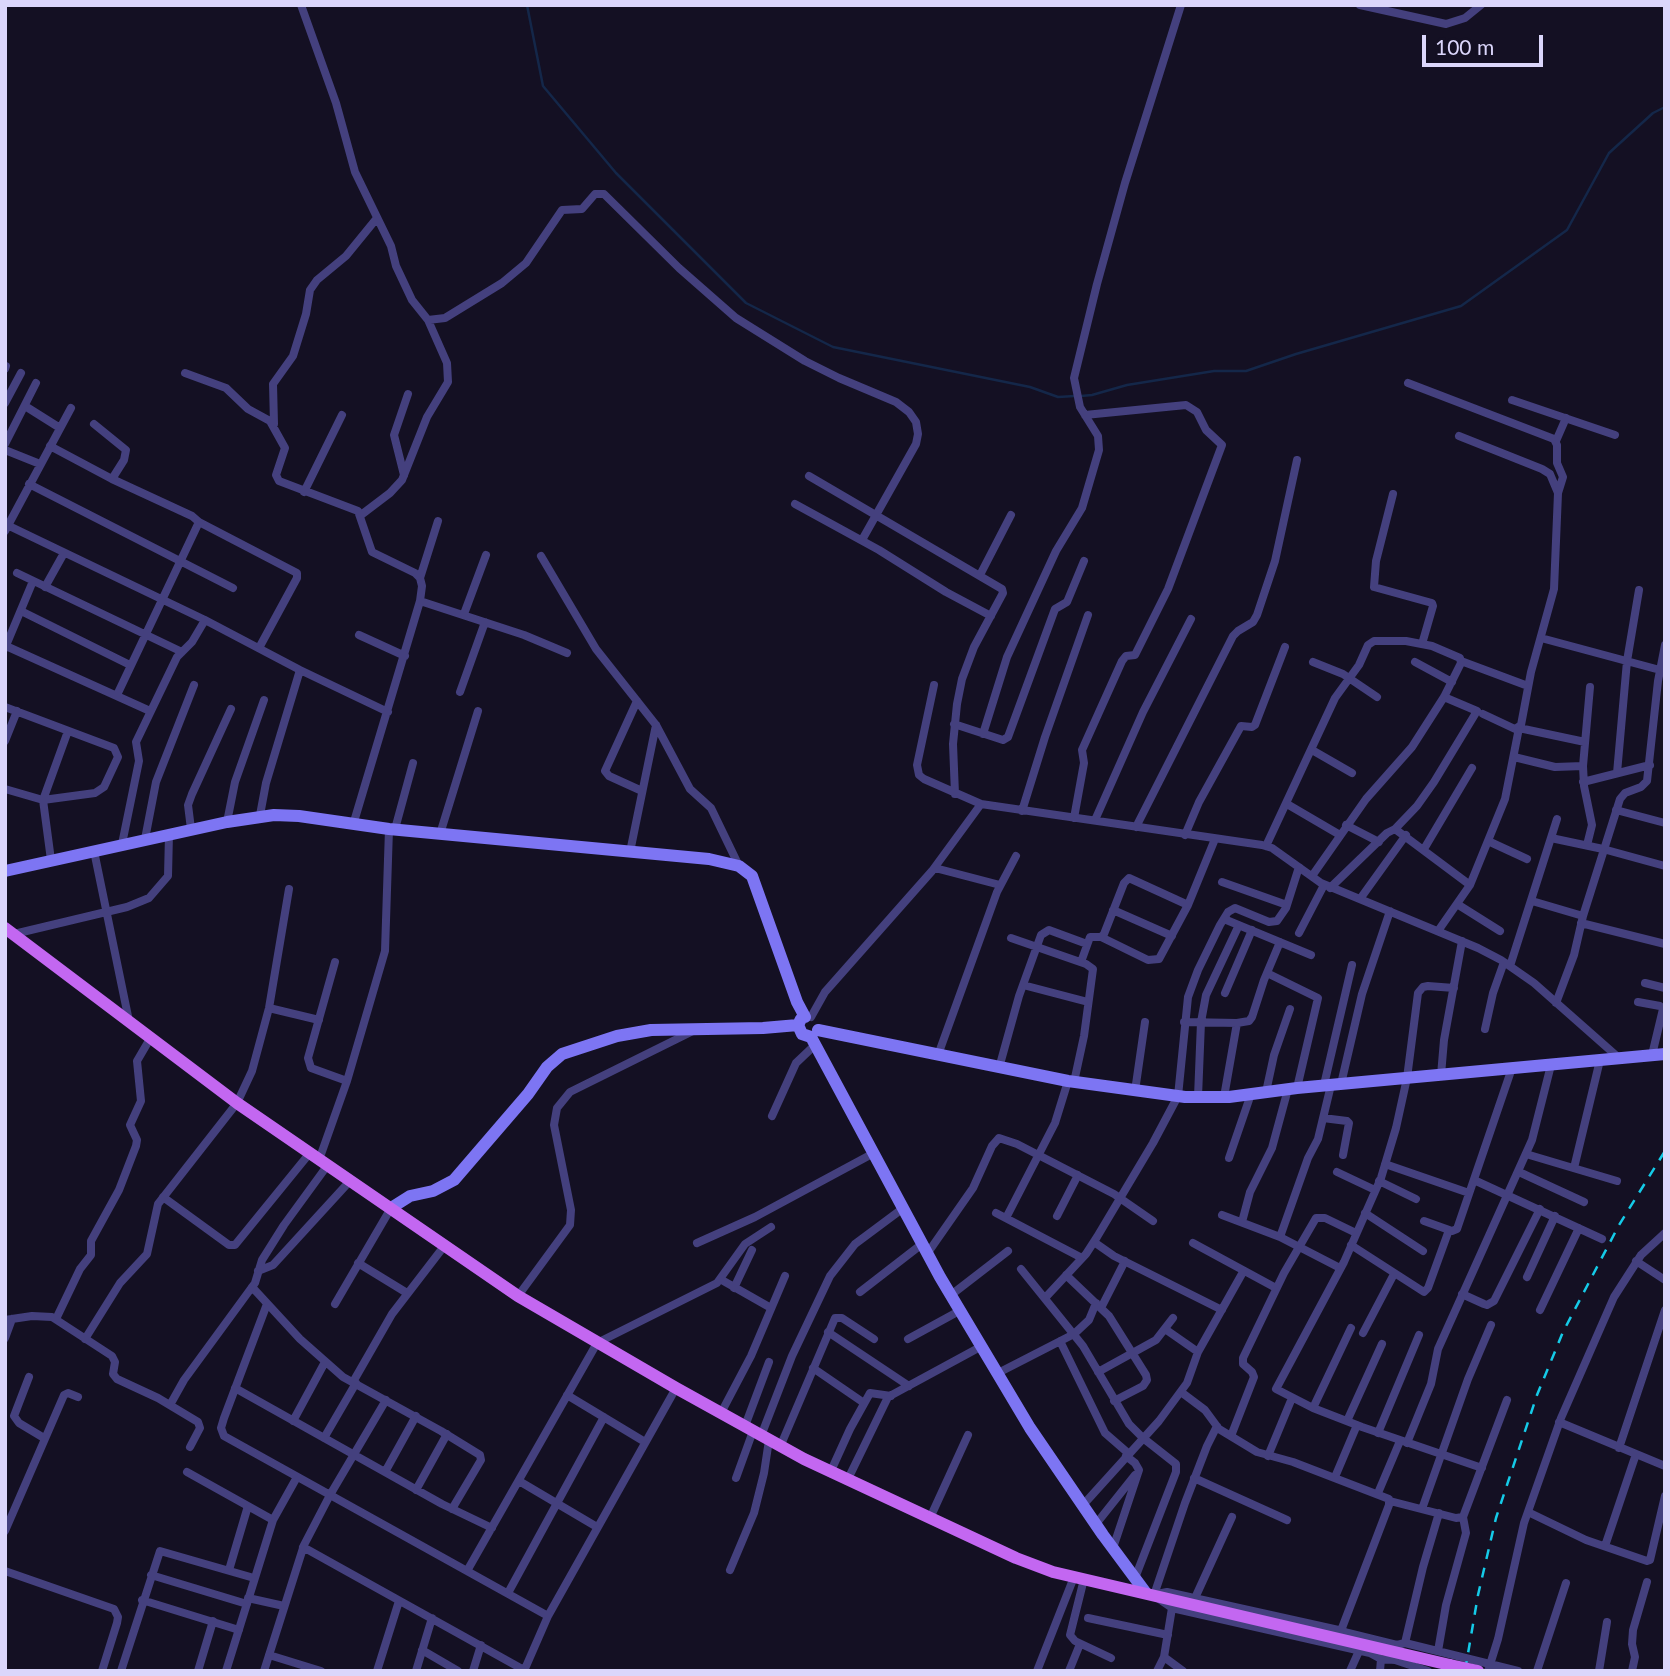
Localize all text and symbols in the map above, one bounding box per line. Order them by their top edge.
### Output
scale bar [1425,21,1546,65]
text: 100 m [1435,34,1494,59]

